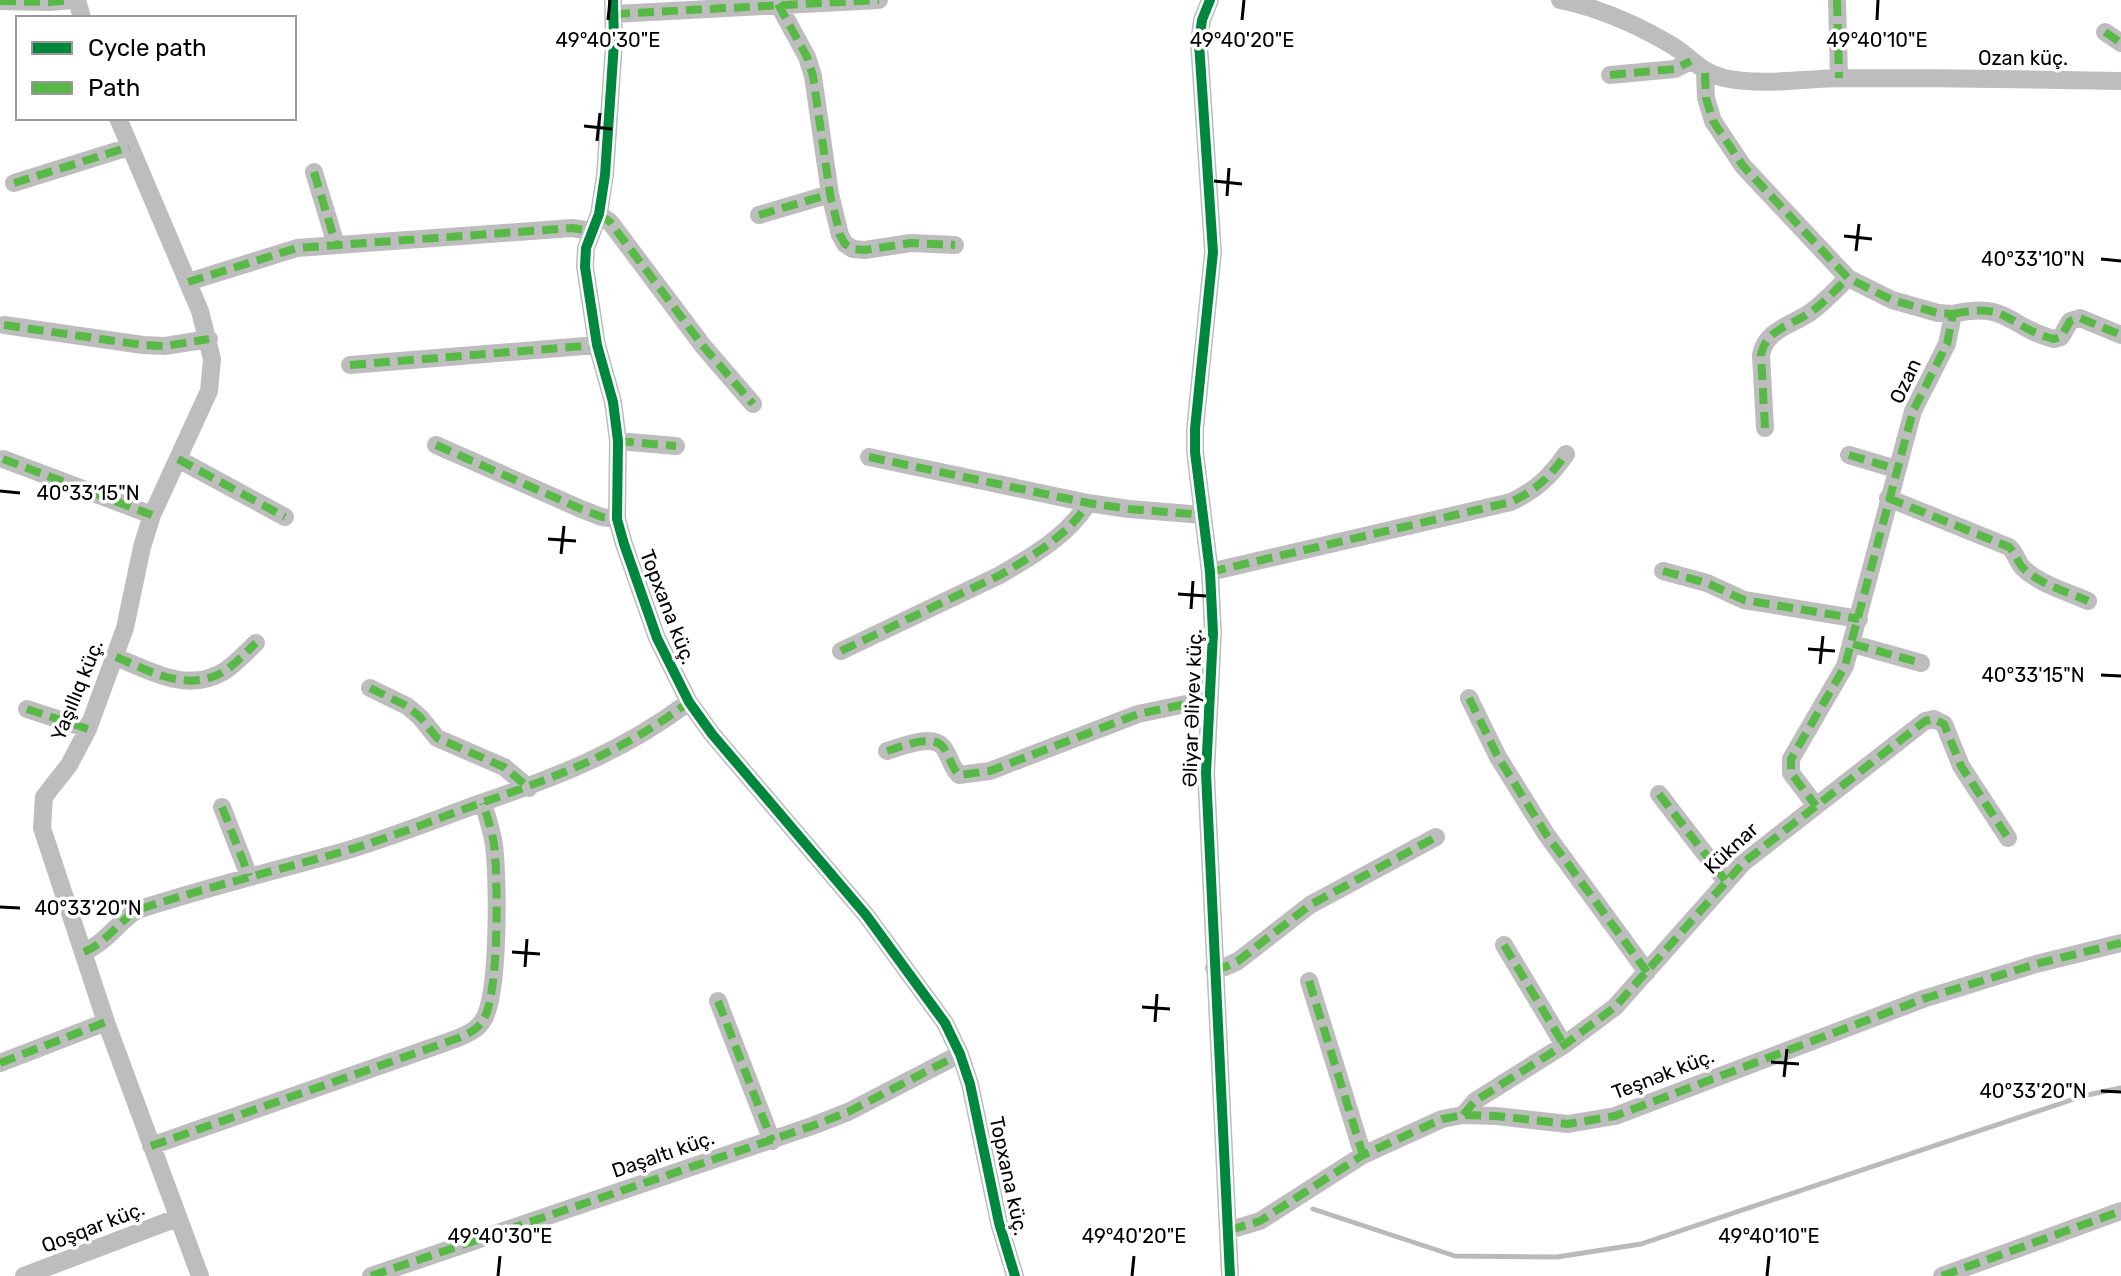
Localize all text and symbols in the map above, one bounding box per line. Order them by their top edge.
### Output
legend [16,16,296,120]
text: 49°40'30"E [556,28,660,52]
text: 49°40'20"E [1190,28,1294,52]
text: 49°40'10"E [1826,28,1928,52]
text: Cycle path [88,34,207,62]
street label: Ozan küç. [1978,46,2068,70]
text: Path [88,74,140,102]
text: 40°33'10"N [1981,247,2085,271]
street label: Ozan [1884,355,1926,407]
text: 40°33'15"N [36,481,140,505]
street label: Topxana küç. [635,546,701,668]
street label: Əliyar Əliyev küç. [1177,628,1207,788]
street label: Yaşıllıq küç. [46,636,108,744]
text: 40°33'15"N [1981,663,2085,687]
street label: Küknar [1699,817,1763,879]
text: 40°33'20"N [34,896,142,920]
street label: Teşnək küç. [1608,1043,1718,1105]
text: 40°33'20"N [1979,1079,2087,1103]
street label: Topxana küç. [985,1114,1033,1238]
street label: Daşaltı küç. [609,1125,717,1183]
street label: Qoşqar küç. [38,1196,148,1258]
text: 49°40'30"E [448,1224,552,1248]
text: 49°40'20"E [1082,1224,1186,1248]
text: 49°40'10"E [1718,1224,1820,1248]

